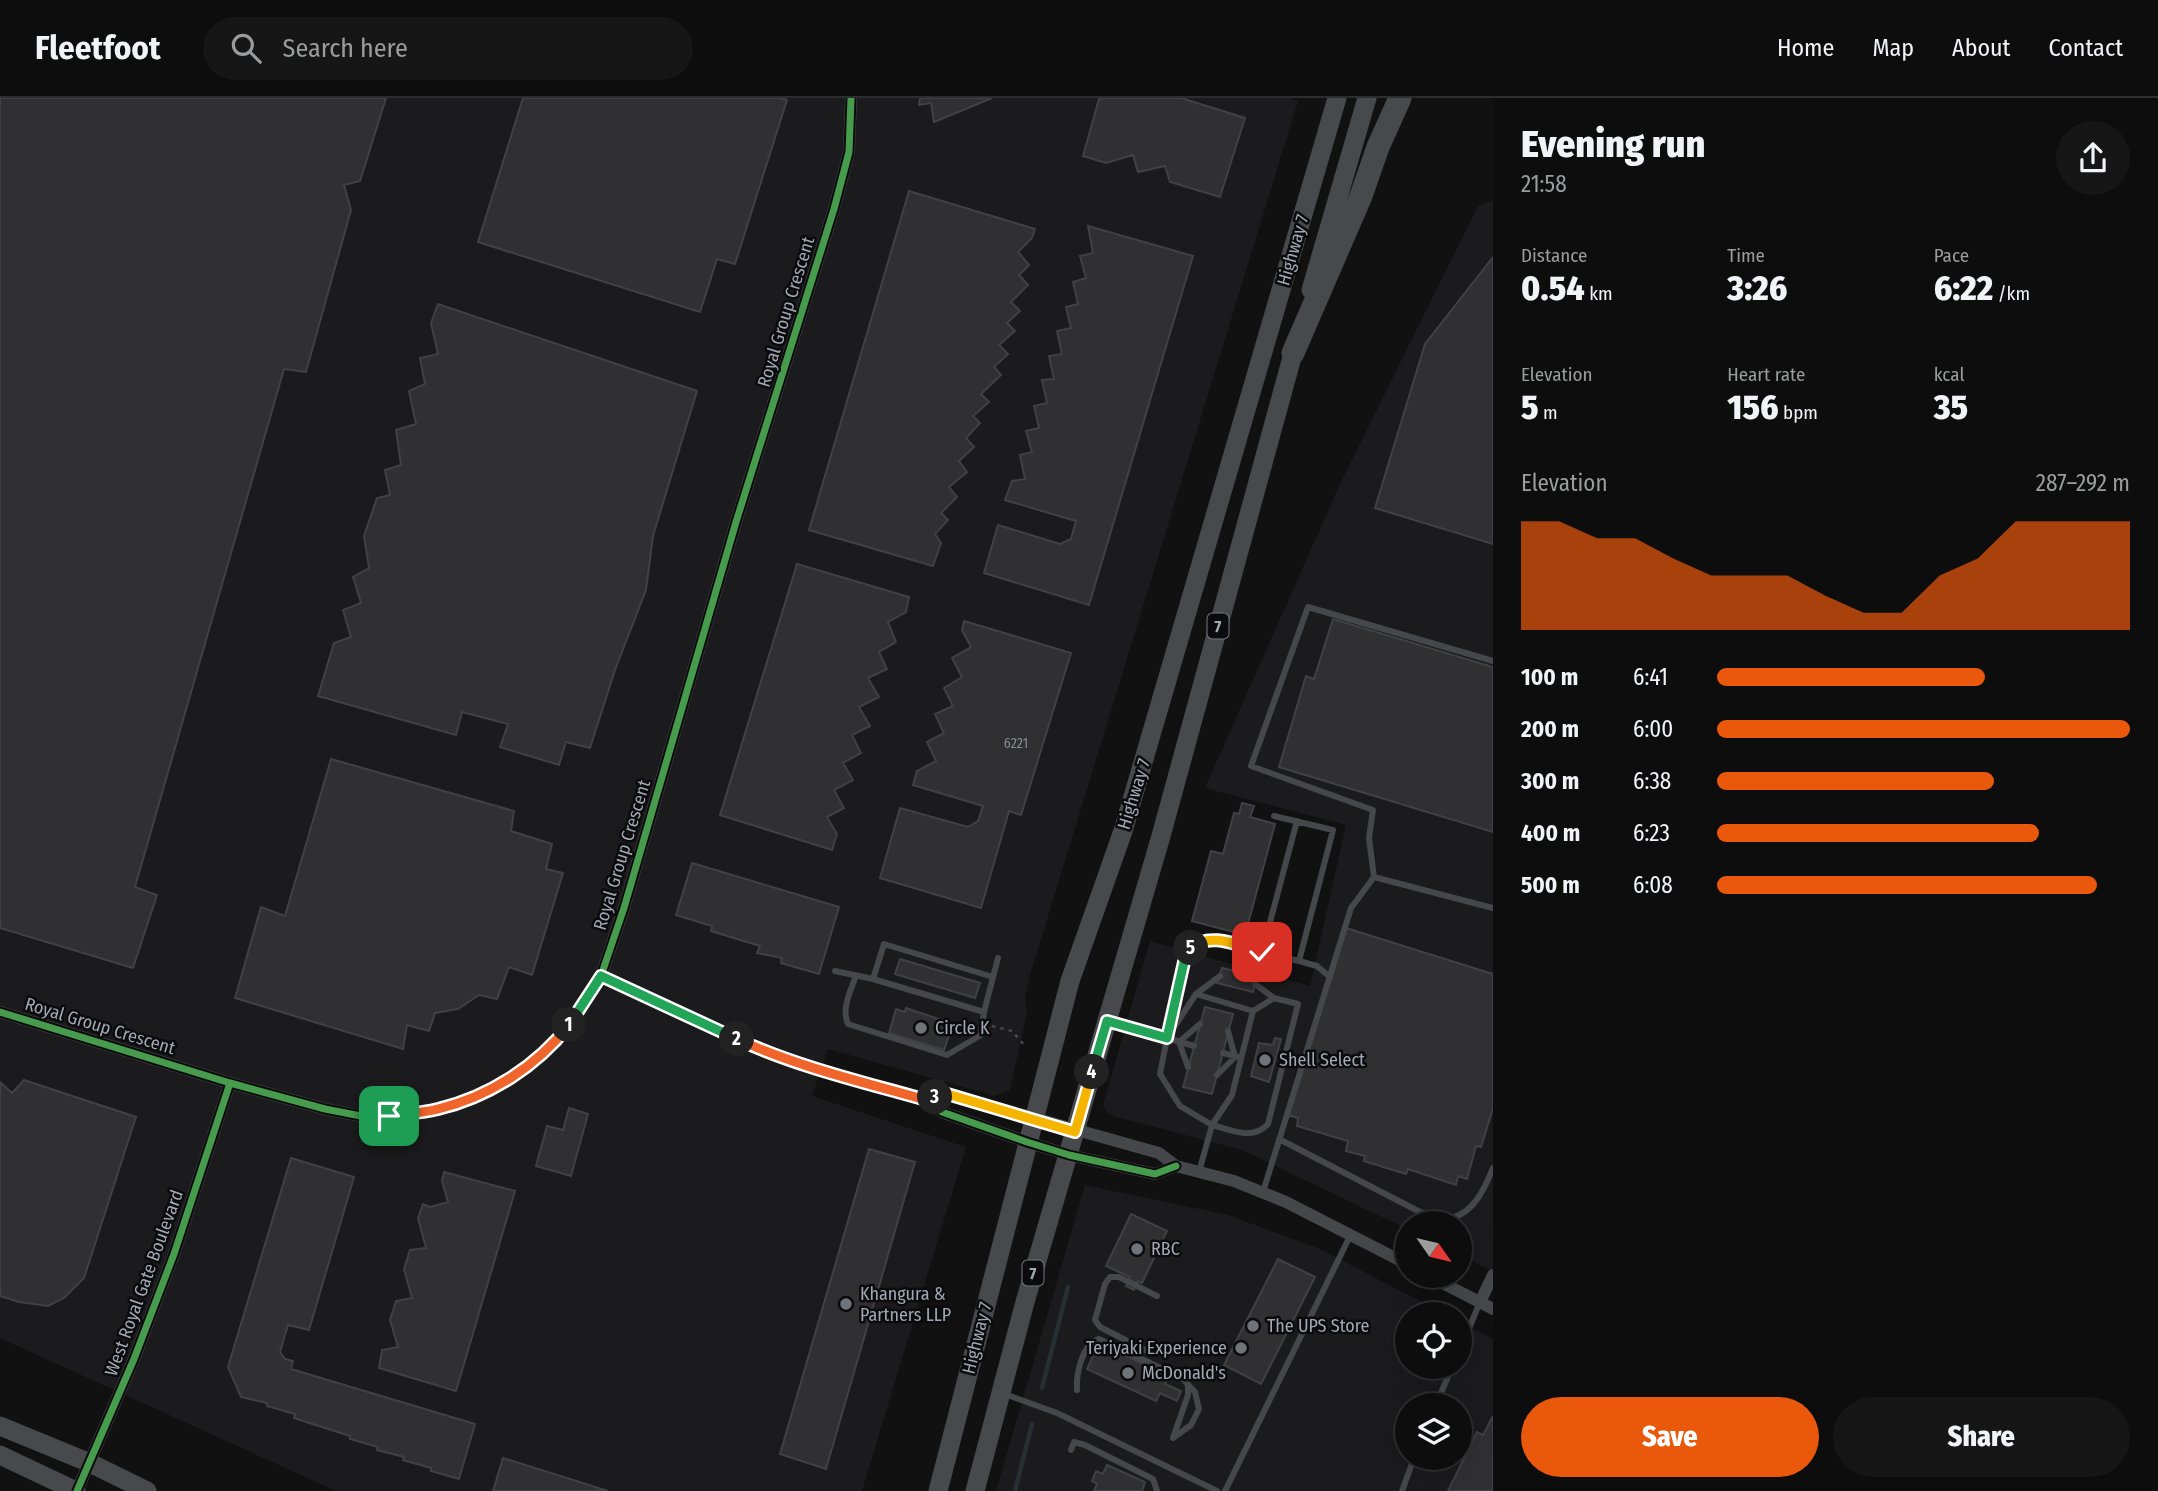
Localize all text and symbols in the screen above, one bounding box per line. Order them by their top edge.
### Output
search box [203,17,693,80]
text: Fleetfoot [35,28,161,68]
icon: search [227,29,265,67]
text: Search here [283,33,408,64]
text: Home [1777,34,1834,62]
text: Map [1872,34,1914,62]
text: About [1952,34,2010,62]
text: Contact [2048,34,2123,62]
text: Evening run [1521,121,1705,167]
button: share [2056,121,2130,195]
text: 21:58 [1521,170,1567,198]
street label: Highway 7 [1272,212,1314,288]
street label: Royal Group Crescent [753,234,819,390]
text: Distance [1521,244,1588,267]
text: Time [1727,244,1765,267]
text: Pace [1934,244,1969,267]
text: 0.54 [1521,267,1585,309]
text: 3:26 [1727,267,1787,309]
text: 6:22 [1934,267,1993,309]
text: km [1585,282,1613,305]
text: /km [1993,282,2030,305]
text: Elevation [1521,363,1593,386]
text: Heart rate [1727,363,1805,386]
text: kcal [1934,363,1964,386]
text: 5 [1521,386,1539,428]
text: 156 [1727,386,1779,428]
text: 35 [1934,386,1968,428]
text: m [1539,401,1558,424]
text: bpm [1779,401,1818,424]
text: Elevation [1521,469,1608,497]
text: 287–292 m [2036,469,2130,497]
road number: 7 [1208,614,1228,638]
text: 100 m [1521,663,1578,691]
text: 6:41 [1633,663,1668,691]
text: 200 m [1521,715,1579,743]
text: 6:00 [1633,715,1673,743]
house number: 6221 [1004,735,1028,752]
street label: Highway 7 [1113,756,1155,832]
text: 300 m [1521,767,1579,795]
text: 6:38 [1633,767,1671,795]
street label: Royal Group Crescent [589,777,655,933]
text: 400 m [1521,819,1580,847]
text: 6:23 [1633,819,1670,847]
text: 500 m [1521,871,1580,899]
text: 6:08 [1633,871,1673,899]
pin [1232,922,1292,982]
pin: 5 [1174,930,1208,966]
icon: check [1243,933,1281,971]
text: 5 [1186,936,1195,959]
street label: Royal Group Crescent [22,993,178,1059]
pin: 1 [552,1007,586,1042]
text: 1 [564,1013,573,1036]
place label: Circle K [935,1017,990,1039]
marker: Circle K [913,1020,929,1036]
pin: 2 [720,1021,754,1056]
text: 2 [732,1027,741,1050]
place label: Shell Select [1279,1049,1365,1071]
marker: Shell Select [1257,1052,1273,1068]
pin: 4 [1074,1054,1110,1090]
text: 4 [1087,1060,1096,1083]
pin: 3 [918,1080,953,1114]
text: 3 [930,1085,939,1108]
pin [359,1086,419,1146]
icon: arrive [370,1097,408,1135]
street label: West Royal Gate Boulevard [100,1187,188,1379]
north arrow [1395,1211,1472,1288]
map controls [1395,1211,1472,1470]
place label: RBC [1151,1238,1180,1260]
marker: RBC [1129,1241,1145,1257]
road number: 7 [1023,1260,1044,1286]
place label: Khangura & Partners LLP [860,1283,951,1326]
marker: Khangura & Partners LLP [838,1296,854,1312]
street label: Highway 7 [957,1300,997,1376]
button: locate [1395,1302,1472,1379]
place label: The UPS Store [1267,1315,1370,1337]
marker: The UPS Store [1245,1318,1261,1334]
place label: Teriyaki Experience [1086,1337,1227,1359]
marker: Teriyaki Experience [1233,1340,1249,1356]
place label: McDonald's [1142,1362,1226,1384]
marker: McDonald's [1120,1365,1136,1381]
button: layers [1395,1393,1472,1470]
button: Save [1521,1397,1819,1477]
button: Share [1833,1397,2130,1477]

